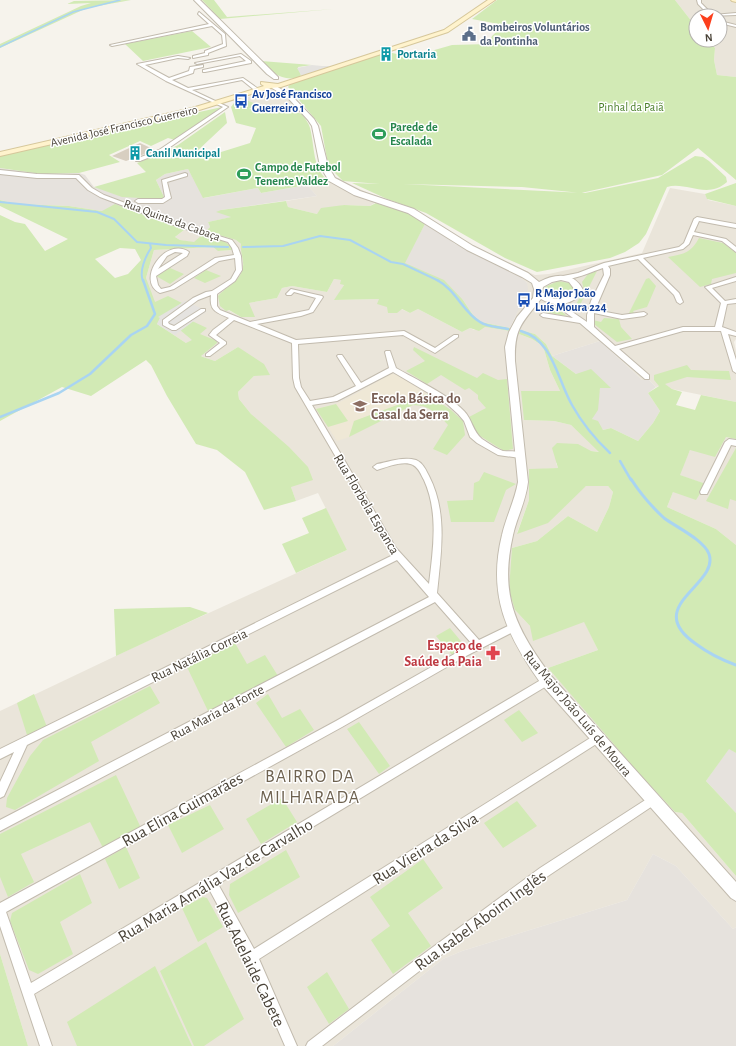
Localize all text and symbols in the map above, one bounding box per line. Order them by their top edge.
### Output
north arrow [688,8,728,48]
place label: Bombeiros Voluntários da Pontinha [480,21,590,47]
public building icon: Bombeiros Voluntários da Pontinha [461,26,477,42]
text: N [705,32,713,43]
building icon: Portaria [378,46,394,62]
place label: Portaria [397,48,436,60]
place label: Av José Francisco Guerreiro 1 [252,88,332,114]
bus stop icon: Av José Francisco Guerreiro 1 [233,93,249,109]
park label: Pinhal da Paiã [598,101,664,113]
street label: Avenida José Francisco Guerreiro [49,103,199,149]
place label: Parede de Escalada [390,121,438,147]
sports icon: Parede de Escalada [371,126,387,142]
building icon: Canil Municipal [127,145,143,161]
place label: Canil Municipal [146,147,220,159]
place label: Campo de Futebol Tenente Valdez [255,161,341,187]
sports icon: Campo de Futebol Tenente Valdez [236,166,252,182]
street label: Rua Quinta da Cabaça [122,197,222,244]
place label: R Major João Luís Moura 224 [535,287,607,313]
bus stop icon: R Major João Luís Moura 224 [516,292,532,308]
place label: Escola Básica do Casal da Serra [371,392,461,422]
school or university icon: Escola Básica do Casal da Serra [352,398,368,414]
street label: Rua Florbela Espanca [331,452,402,558]
street label: Rua Natália Correia [149,626,250,685]
place label: Espaço de Saúde da Paia [404,639,482,669]
pharmacy icon: Espaço de Saúde da Paia [485,645,501,661]
street label: Rua Major João Luís de Moura [520,648,634,780]
street label: Rua Maria da Fonte [168,682,267,743]
district label: BAIRRO DA MILHARADA [260,768,360,807]
street label: Rua Elina Guimarães [119,769,246,850]
street label: Rua Vieira da Silva [370,809,481,888]
street label: Rua Maria Amália Vaz de Carvalho [115,815,316,945]
street label: Rua Isabel Aboim Inglês [412,867,549,974]
street label: Rua Adelaide Cabete [213,899,288,1029]

